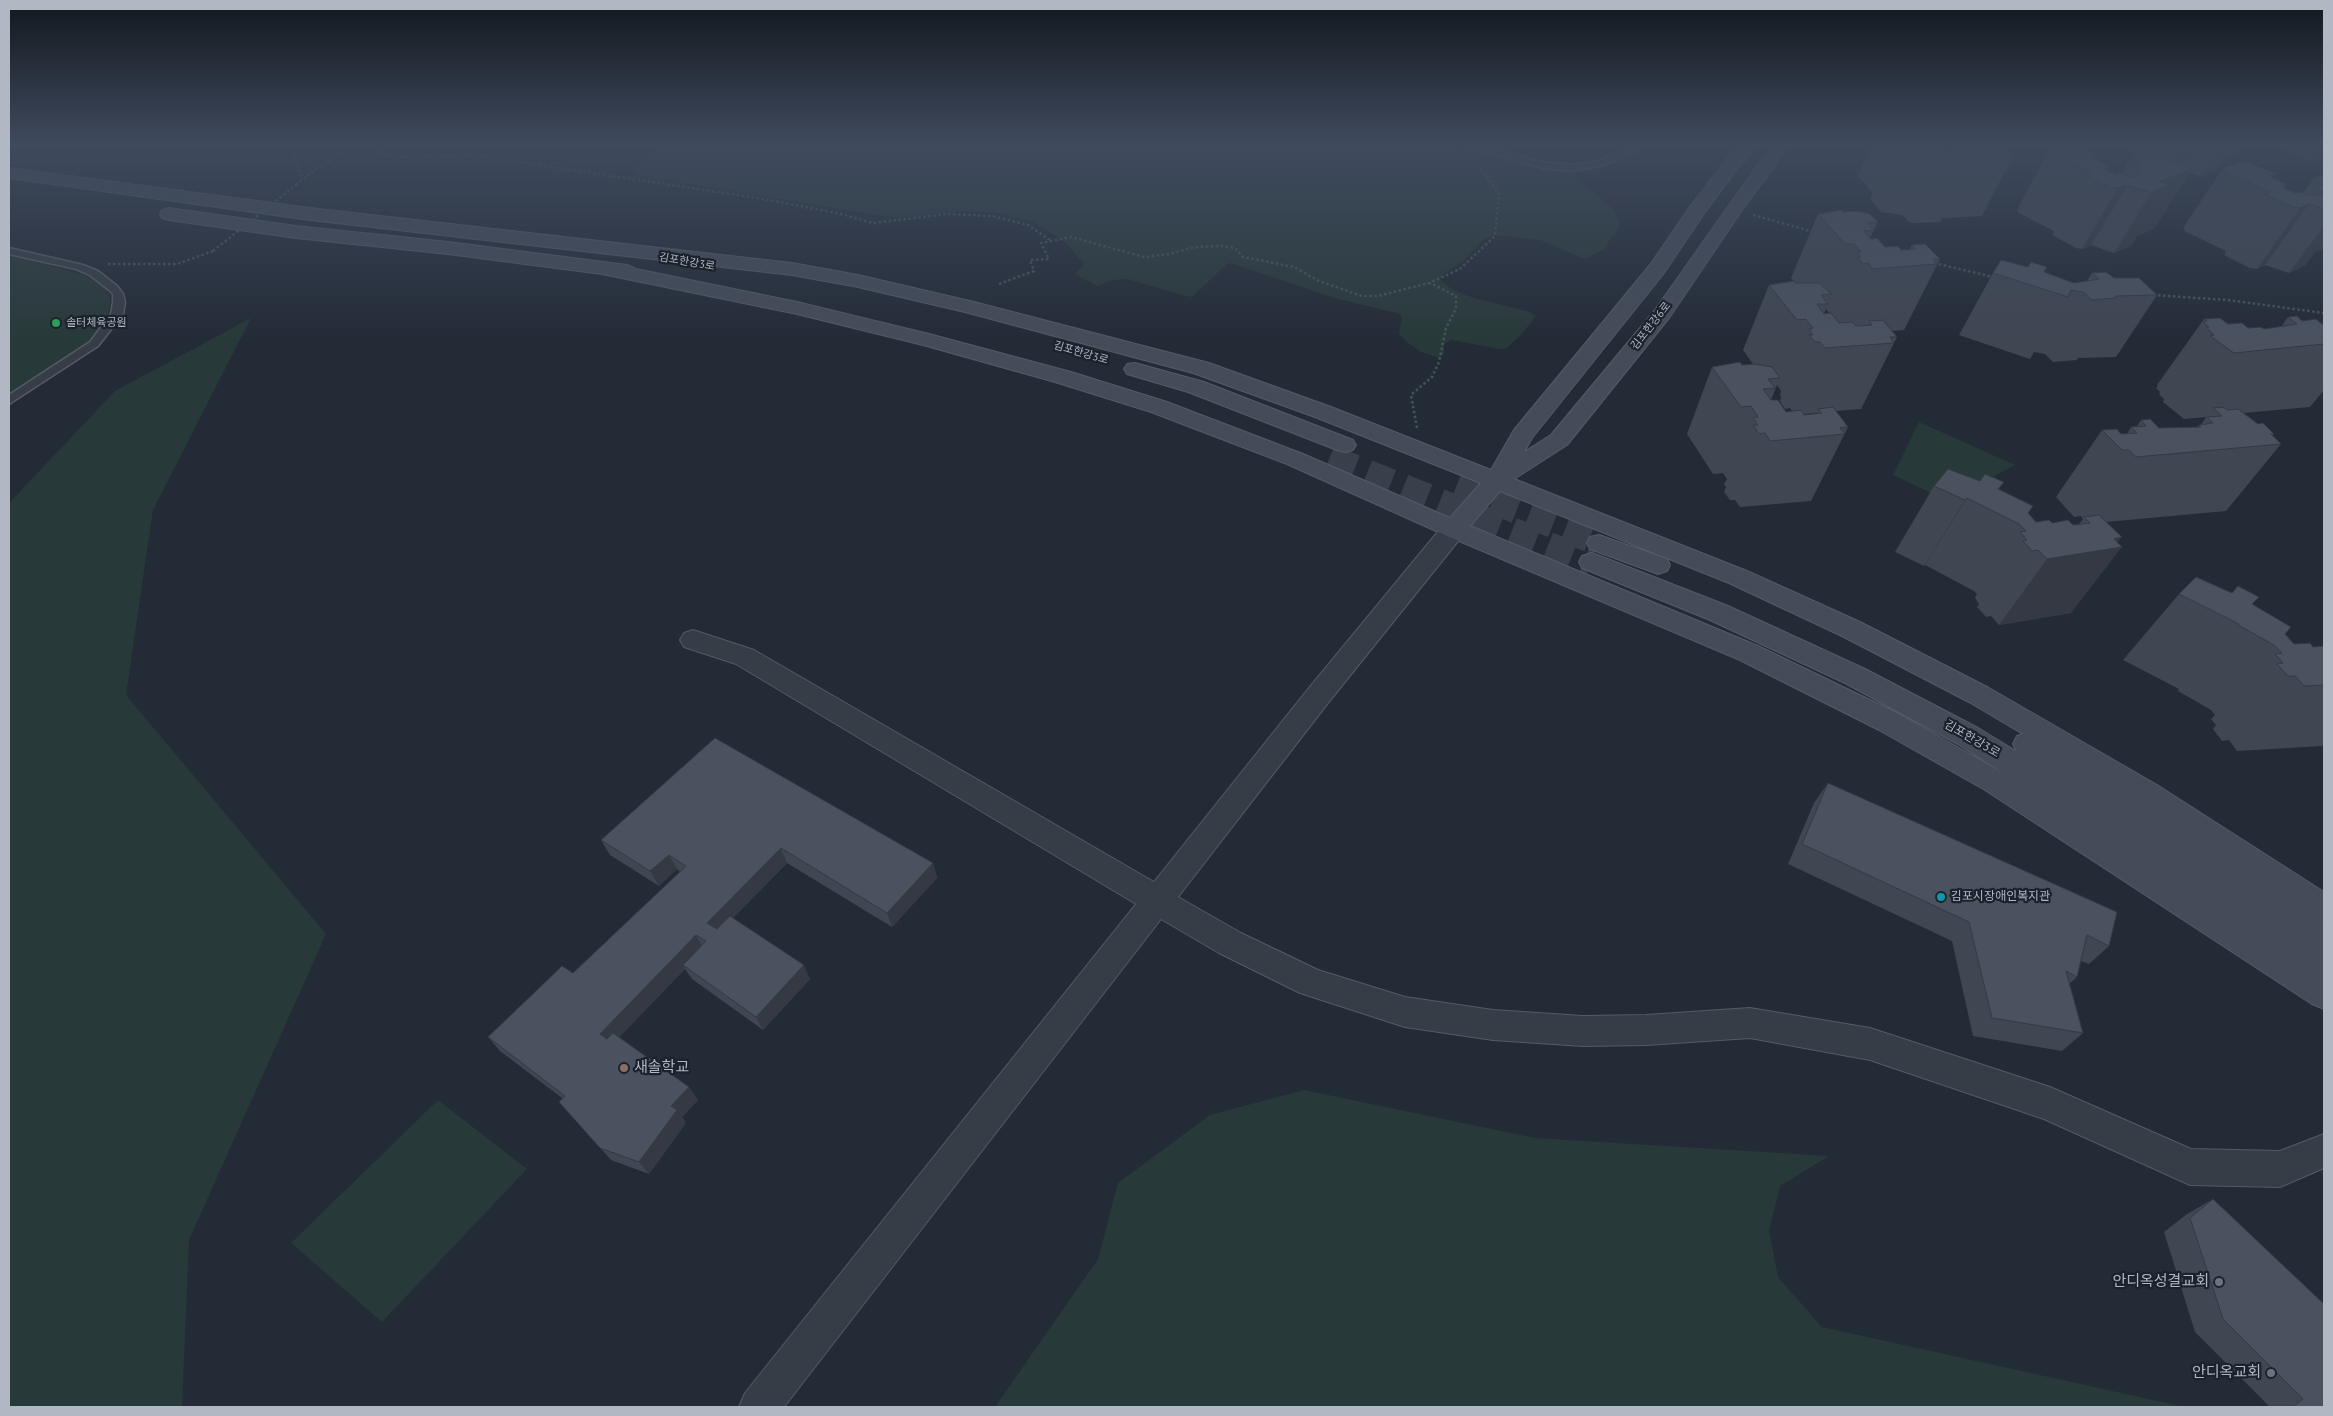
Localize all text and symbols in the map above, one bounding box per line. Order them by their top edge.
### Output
street label: 김포한강3로 [658,251,716,273]
street label: 김포한강6로 [1628,300,1674,352]
place label: 솔터체육공원 [66,316,127,330]
marker: 솔터체육공원 [50,317,62,329]
street label: 김포한강3로 [1052,339,1110,367]
street label: 김포한강3로 [1942,717,2002,761]
place label: 김포시장애인복지관 [1951,890,2050,904]
marker: 김포시장애인복지관 [1935,891,1947,903]
place label: 새솔학교 [634,1059,689,1077]
marker: 새솔학교 [618,1062,630,1074]
place label: 안디옥성결교회 [2112,1273,2209,1291]
marker: 안디옥성결교회 [2213,1276,2225,1288]
place label: 안디옥교회 [2192,1364,2261,1382]
marker: 안디옥교회 [2265,1367,2277,1379]

